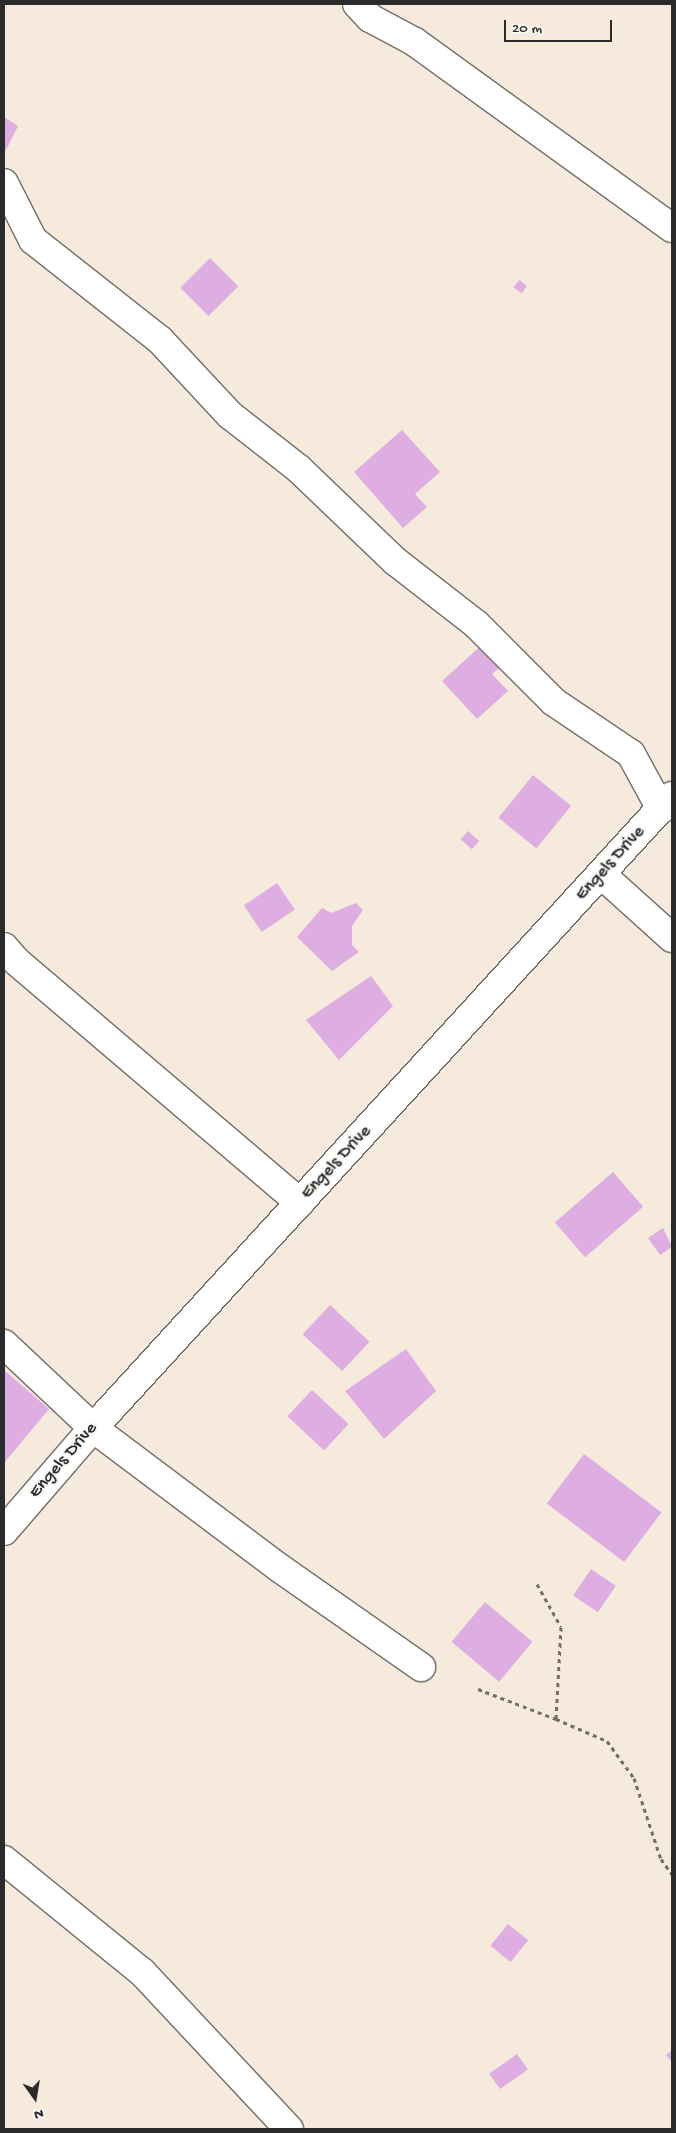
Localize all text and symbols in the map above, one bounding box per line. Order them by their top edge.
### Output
scale bar [506,10,614,42]
text: 20 m [512,20,542,38]
street label: Engels Drive [572,822,650,906]
street label: Engels Drive [297,1121,377,1205]
street label: Engels Drive [25,1419,103,1503]
north arrow [10,2073,60,2123]
text: N [32,2104,45,2122]

